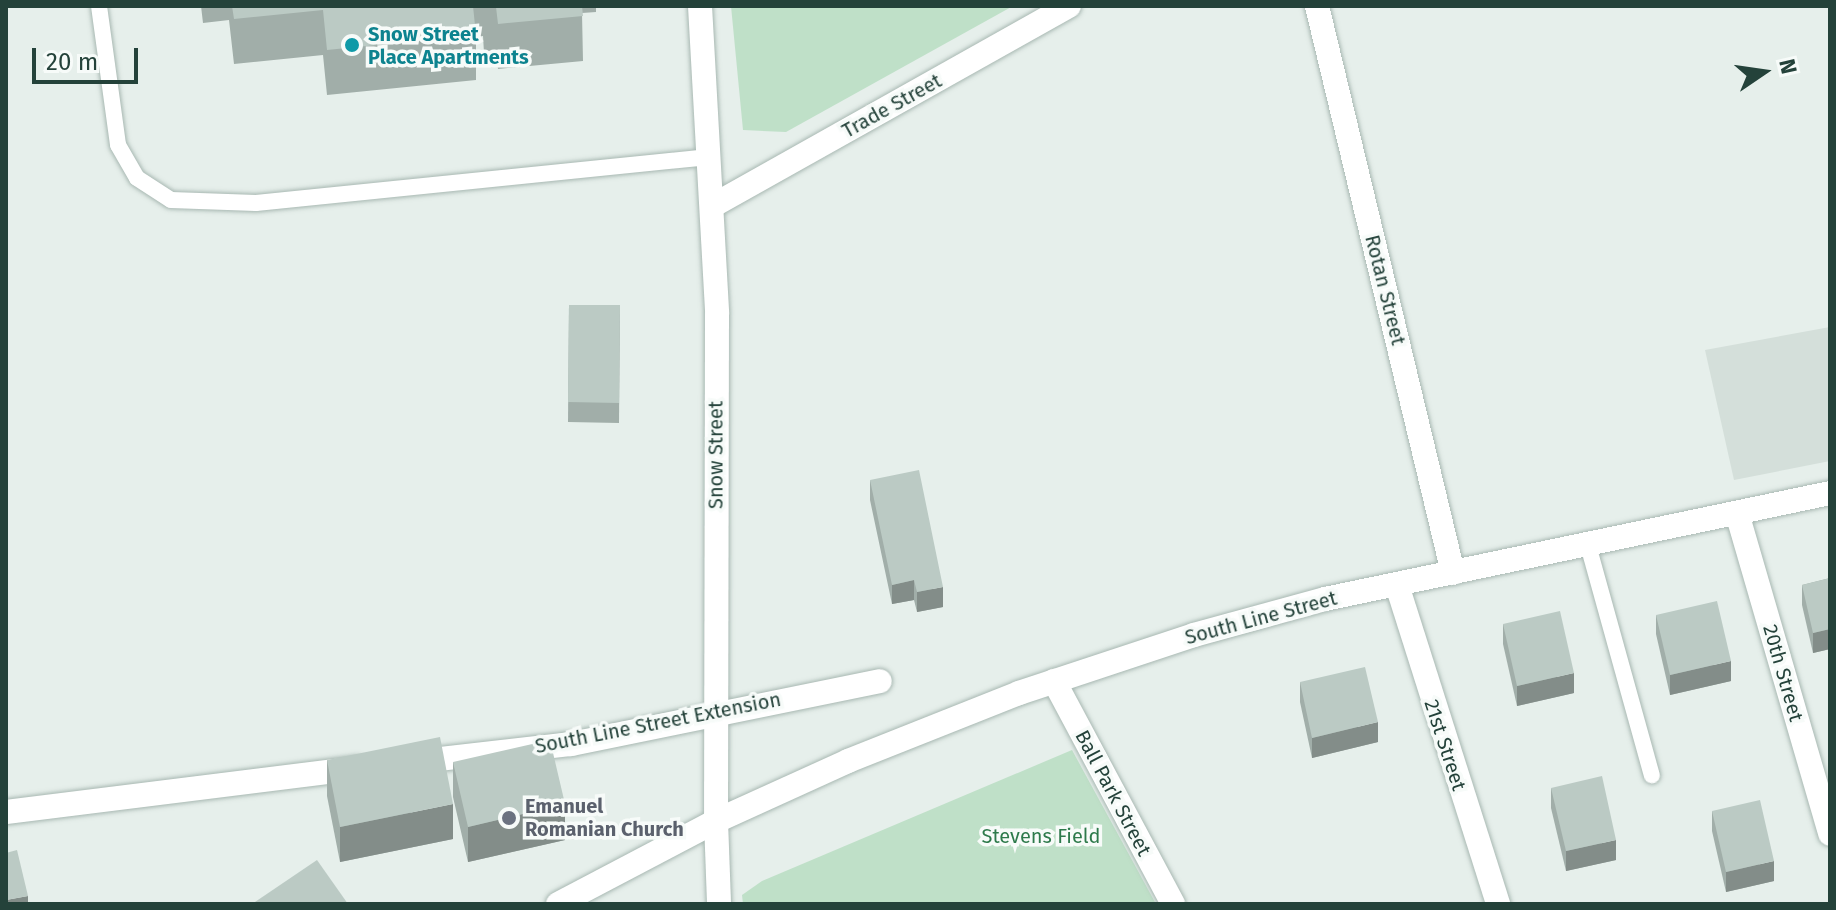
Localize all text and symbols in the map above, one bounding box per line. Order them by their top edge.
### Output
place label: Snow Street Place Apartments [368,22,529,69]
scale bar [36,32,142,82]
north arrow [1724,32,1804,112]
marker: Snow Street Place Apartments [343,36,361,54]
text: 20 m [46,48,98,76]
text: N [1773,56,1803,77]
street label: Trade Street [838,69,946,143]
street label: Rotan Street [1360,232,1410,348]
street label: Snow Street [704,401,728,509]
street label: South Line Street [1182,586,1340,650]
street label: 20th Street [1758,622,1808,724]
street label: South Line Street Extension [533,687,783,759]
street label: 21st Street [1419,697,1471,793]
street label: Ball Park Street [1070,726,1156,860]
place label: Emanuel Romanian Church [525,794,684,841]
marker: Emanuel Romanian Church [500,809,518,827]
park label: Stevens Field [981,824,1101,848]

